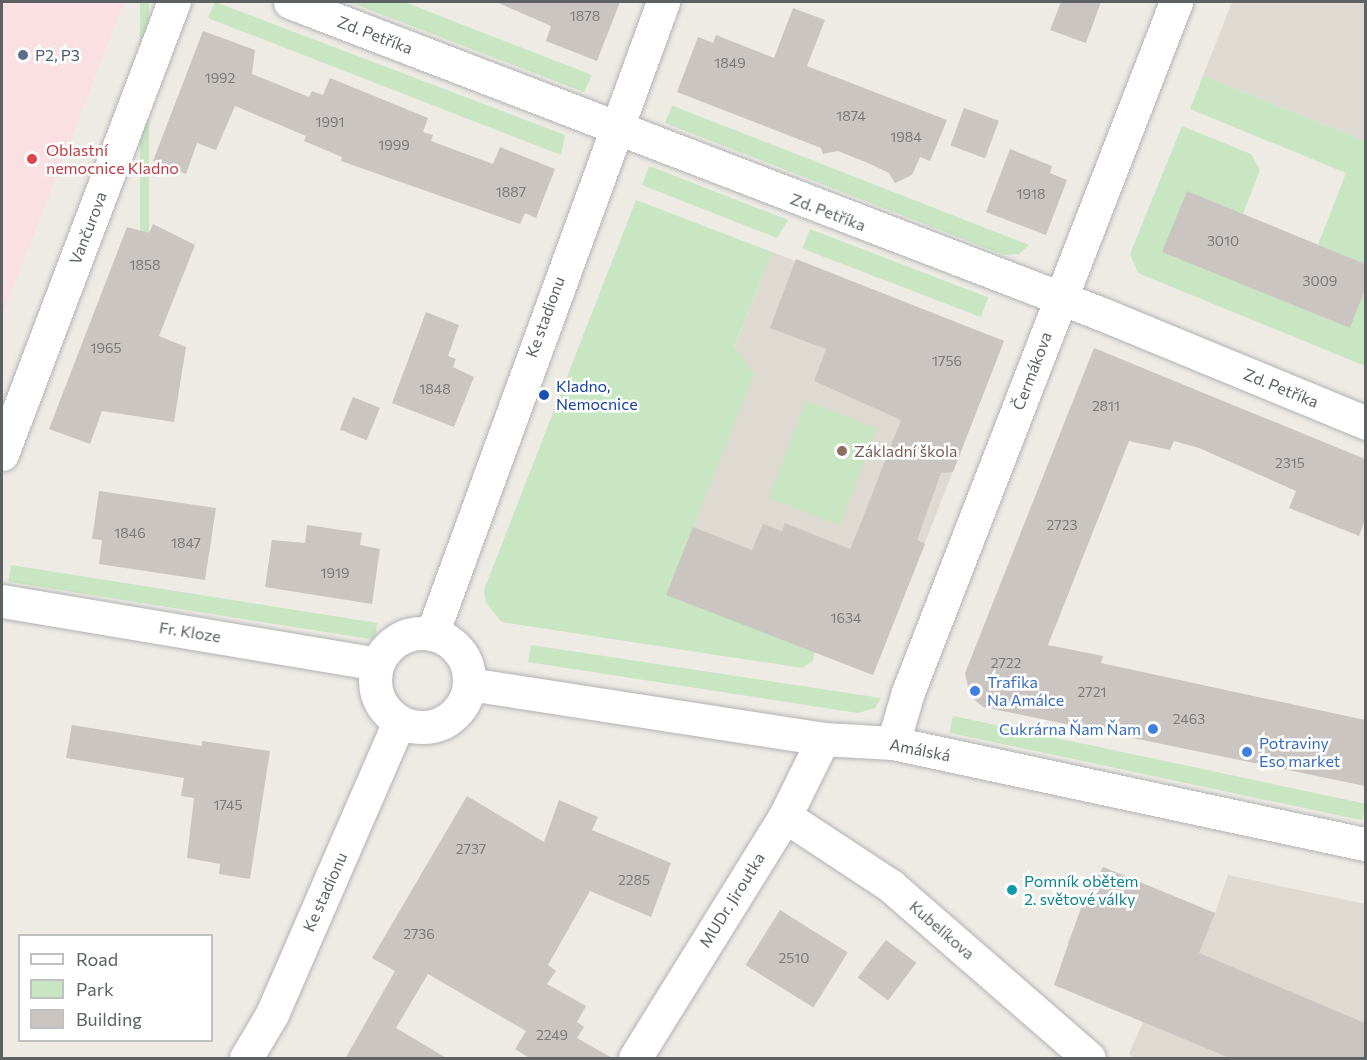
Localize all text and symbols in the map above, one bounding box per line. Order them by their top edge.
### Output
house number: 1878 [570,8,600,24]
street label: Zd. Petříka [335,12,415,58]
place label: P2, P3 [35,45,80,65]
marker: P2, P3 [16,48,30,62]
house number: 1849 [714,55,746,71]
house number: 1992 [205,70,235,86]
house number: 1874 [836,108,866,124]
house number: 1991 [316,114,344,130]
house number: 1984 [890,129,922,145]
house number: 1999 [378,137,410,153]
place label: Oblastní nemocnice Kladno [46,140,179,178]
marker: Oblastní nemocnice Kladno [23,150,41,168]
house number: 1887 [496,184,526,200]
house number: 1918 [1017,186,1045,202]
street label: Vančurova [65,189,111,267]
street label: Zd. Petříka [788,189,868,235]
house number: 3010 [1207,233,1239,249]
house number: 1858 [129,257,161,273]
house number: 3009 [1303,273,1337,289]
street label: Ke stadionu [521,274,569,360]
street label: Čermákova [1008,329,1056,413]
house number: 1965 [90,340,122,356]
house number: 1756 [932,353,962,369]
street label: Zd. Petříka [1241,364,1321,412]
place label: Kladno, Nemocnice [556,376,638,414]
house number: 1848 [419,381,451,397]
marker: Kladno, Nemocnice [537,388,551,402]
house number: 2811 [1092,398,1120,414]
place label: Základní škola [854,441,957,461]
marker: Základní škola [835,444,849,458]
house number: 2315 [1275,455,1305,471]
house number: 2723 [1047,517,1077,533]
house number: 1846 [114,525,146,541]
house number: 1847 [171,535,201,551]
house number: 1919 [321,565,349,581]
house number: 1634 [831,610,861,626]
street label: Fr. Kloze [158,618,222,646]
house number: 2722 [991,655,1021,671]
place label: Trafika Na Amálce [987,672,1064,710]
marker: Trafika Na Amálce [968,684,982,698]
house number: 2721 [1078,684,1106,700]
house number: 2463 [1173,711,1205,727]
place label: Cukrárna Ňam Ňam [999,719,1141,739]
marker: Cukrárna Ňam Ňam [1146,722,1160,736]
place label: Potraviny Eso market [1259,733,1340,771]
street label: Amálská [888,735,952,765]
marker: Potraviny Eso market [1240,745,1254,759]
house number: 1745 [214,797,242,813]
house number: 2737 [456,841,486,857]
street label: Ke stadionu [299,849,351,935]
street label: MUDr. Jiroutka [695,849,769,951]
place label: Pomník obětem 2. světové války [1024,871,1139,909]
house number: 2285 [618,872,650,888]
marker: Pomník obětem 2. světové války [1005,883,1019,897]
street label: Kubelíkova [906,897,978,963]
house number: 2736 [403,926,435,942]
legend [18,934,213,1042]
text: Road [76,948,118,970]
house number: 2510 [779,950,809,966]
text: Park [76,978,114,1000]
text: Building [76,1008,142,1030]
house number: 2249 [536,1027,568,1043]

